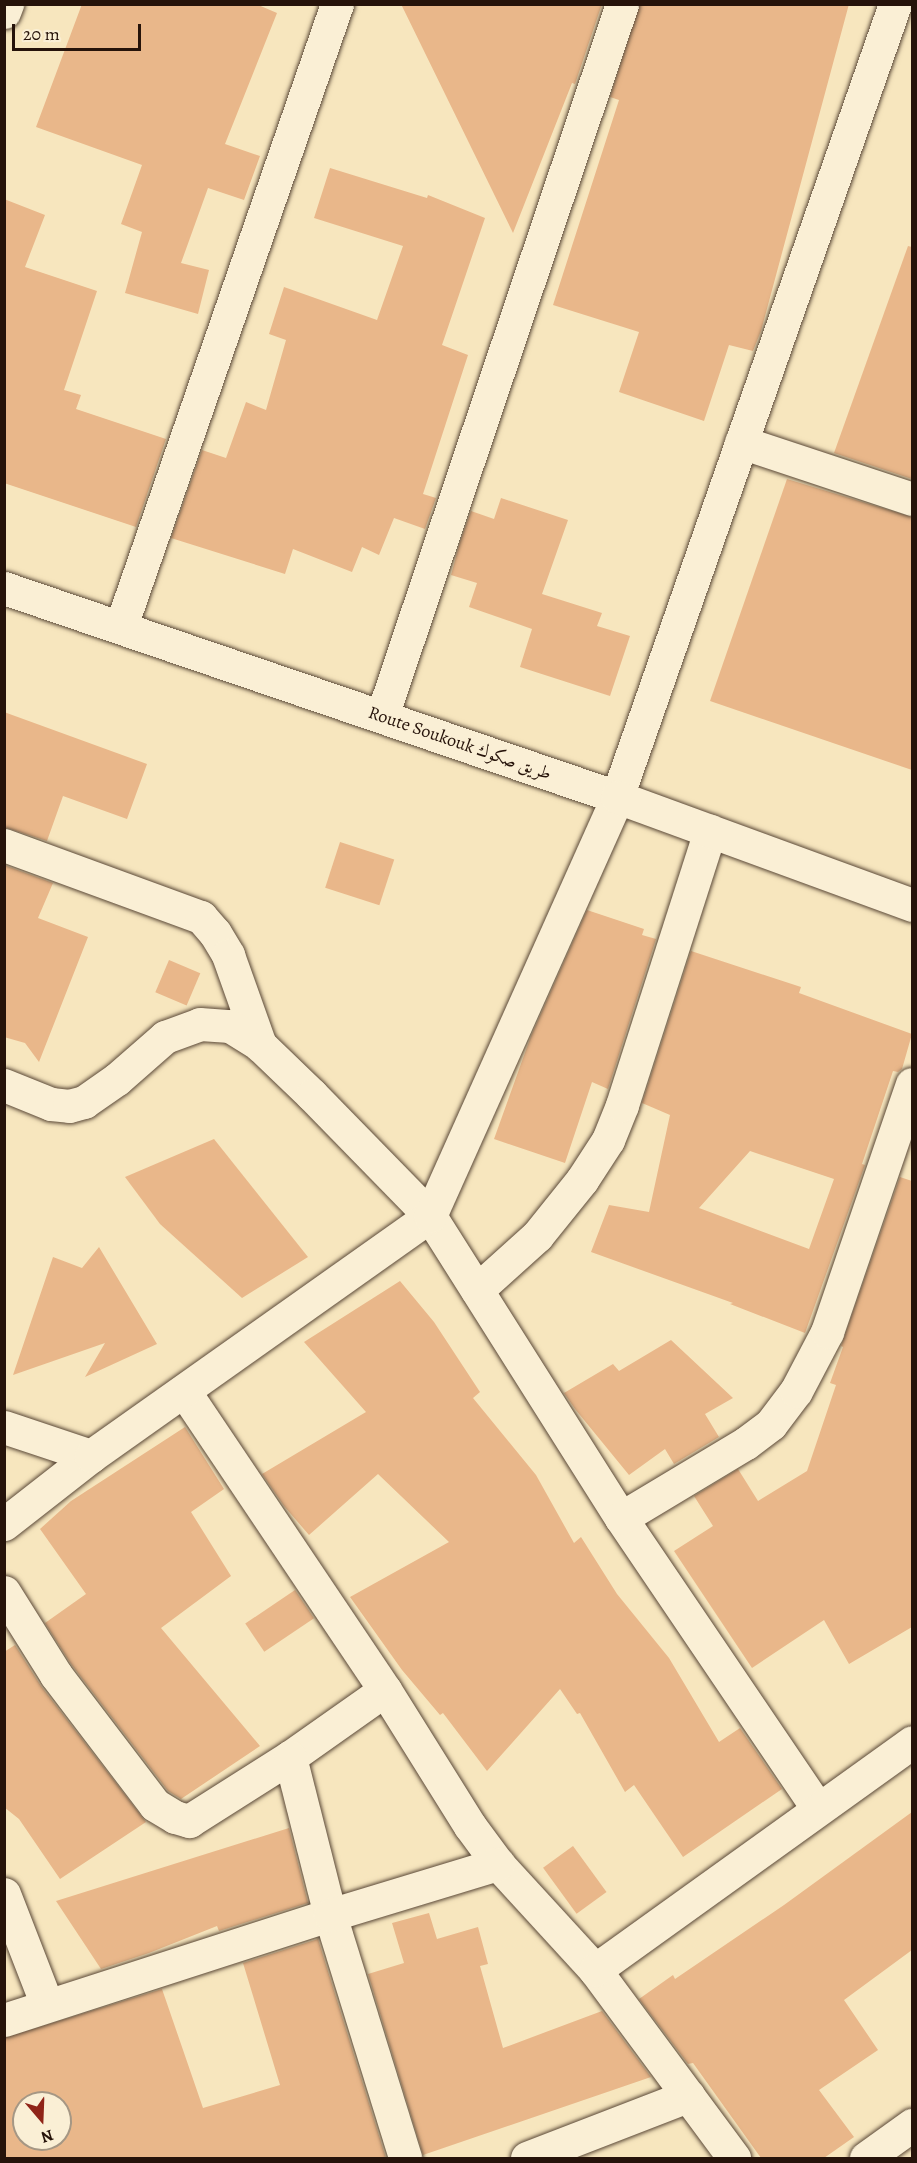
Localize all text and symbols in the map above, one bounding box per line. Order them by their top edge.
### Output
scale bar [15,12,144,50]
text: 20 m [23,22,60,46]
street label: Route Soukouk طريق صكوك [366,702,554,784]
north arrow [12,2091,72,2151]
text: N [38,2124,56,2148]

